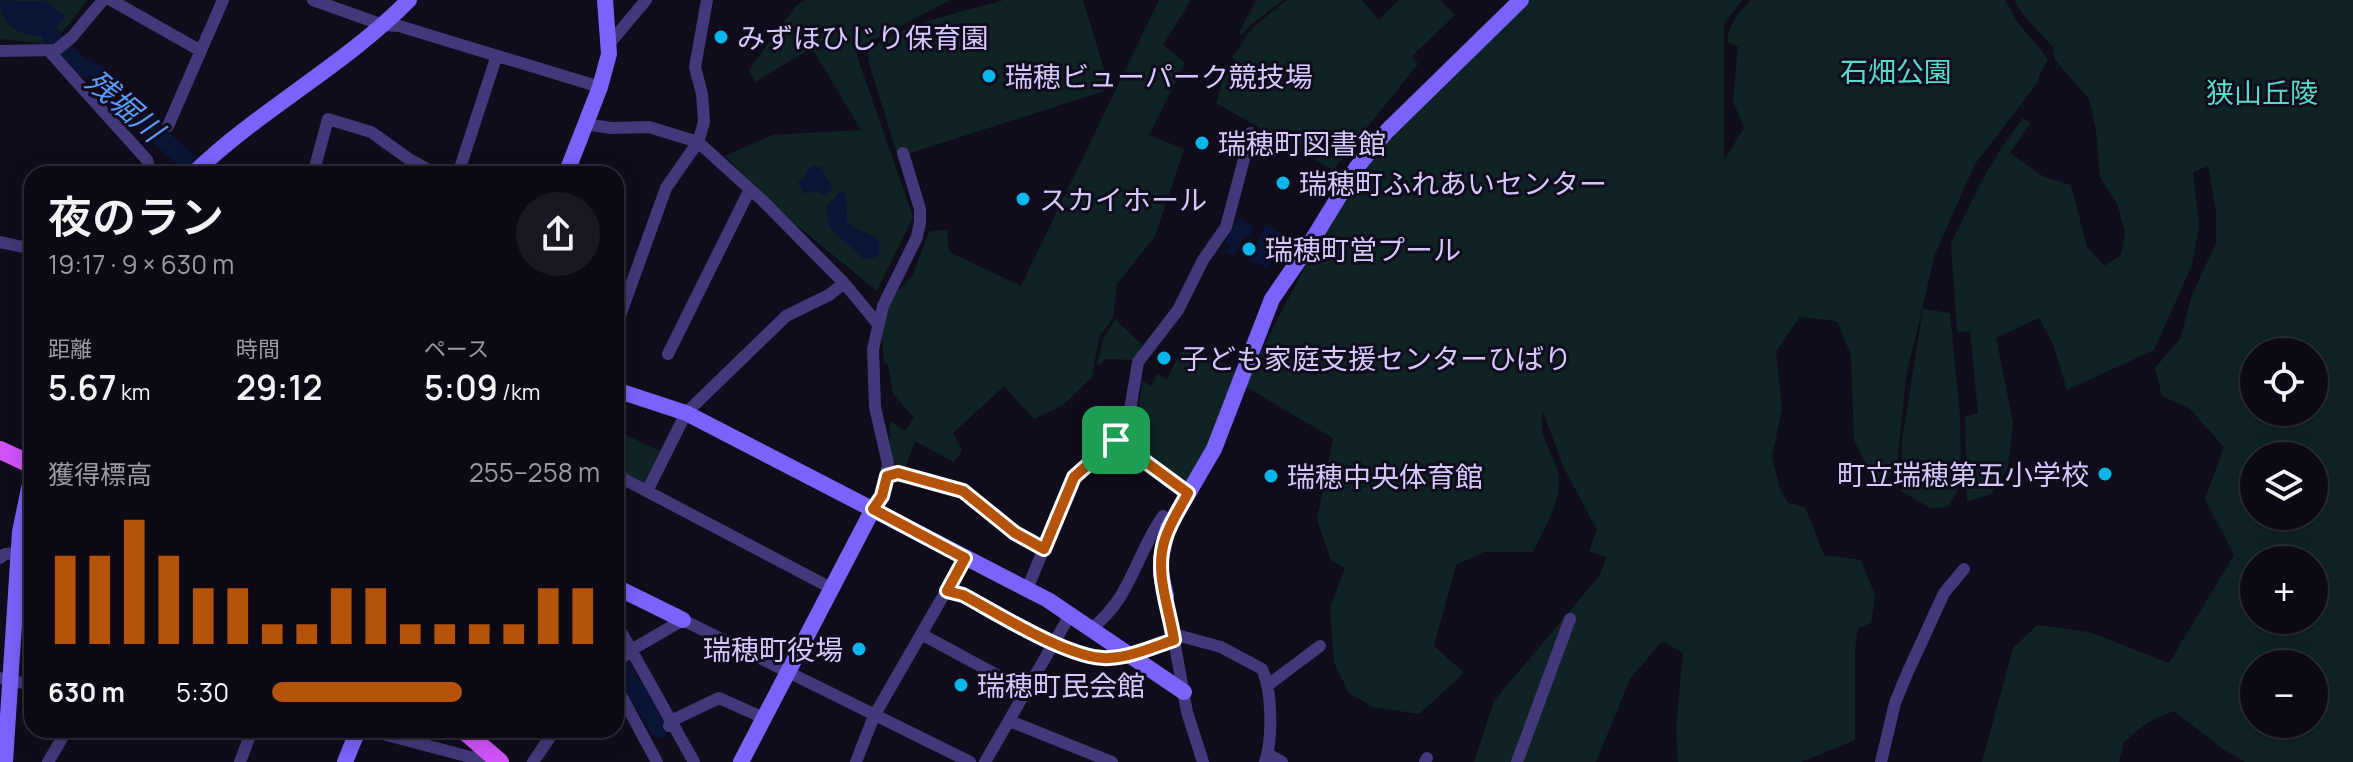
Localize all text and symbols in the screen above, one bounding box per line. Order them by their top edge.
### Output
place label: みずほひじり保育園 [737,18,989,56]
marker: みずほひじり保育園 [712,28,730,46]
park label: 石畑公園 [1840,52,1952,90]
place label: 瑞穂ビューパーク競技場 [1005,57,1313,95]
water label: 残堀川 [78,60,175,152]
marker: 瑞穂ビューパーク競技場 [980,67,998,85]
park label: 狭山丘陵 [2206,73,2318,111]
place label: 瑞穂町図書館 [1218,124,1386,162]
marker: 瑞穂町図書館 [1193,134,1211,152]
place label: 瑞穂町ふれあいセンター [1299,164,1607,202]
marker: 瑞穂町ふれあいセンター [1274,174,1292,192]
place label: スカイホール [1039,180,1207,218]
text: 夜のラン [48,186,224,246]
marker: スカイホール [1014,190,1032,208]
button: share [516,192,600,276]
place label: 瑞穂町営プール [1265,230,1461,268]
marker: 瑞穂町営プール [1240,240,1258,258]
text: 19:17 · 9 × 630 m [48,246,234,282]
text: 距離 [48,334,92,364]
text: 時間 [236,334,280,364]
text: ペース [424,334,489,364]
map controls [2240,338,2328,738]
button: locate [2240,338,2328,426]
place label: 子ども家庭支援センターひばり [1180,339,1572,377]
marker: 子ども家庭支援センターひばり [1155,349,1173,367]
text: 5.67 [48,364,117,410]
text: 29:12 [236,364,323,410]
text: 5:09 [424,364,498,410]
text: km [117,377,150,407]
text: /km [498,377,540,407]
pin [1082,406,1150,474]
icon: arrive [1094,418,1138,462]
button: layers [2240,442,2328,530]
text: 255–258 m [469,454,600,490]
place label: 町立瑞穂第五小学校 [1837,455,2089,493]
text: 獲得標高 [48,456,152,492]
place label: 瑞穂中央体育館 [1287,457,1483,495]
marker: 町立瑞穂第五小学校 [2096,465,2114,483]
marker: 瑞穂中央体育館 [1262,467,1280,485]
button: + [2240,546,2328,634]
place label: 瑞穂町役場 [703,630,843,668]
marker: 瑞穂町役場 [850,640,868,658]
button: − [2240,650,2328,738]
place label: 瑞穂町民会館 [977,666,1145,704]
text: 630 m [48,674,125,710]
text: 5:30 [176,674,229,710]
marker: 瑞穂町民会館 [952,676,970,694]

